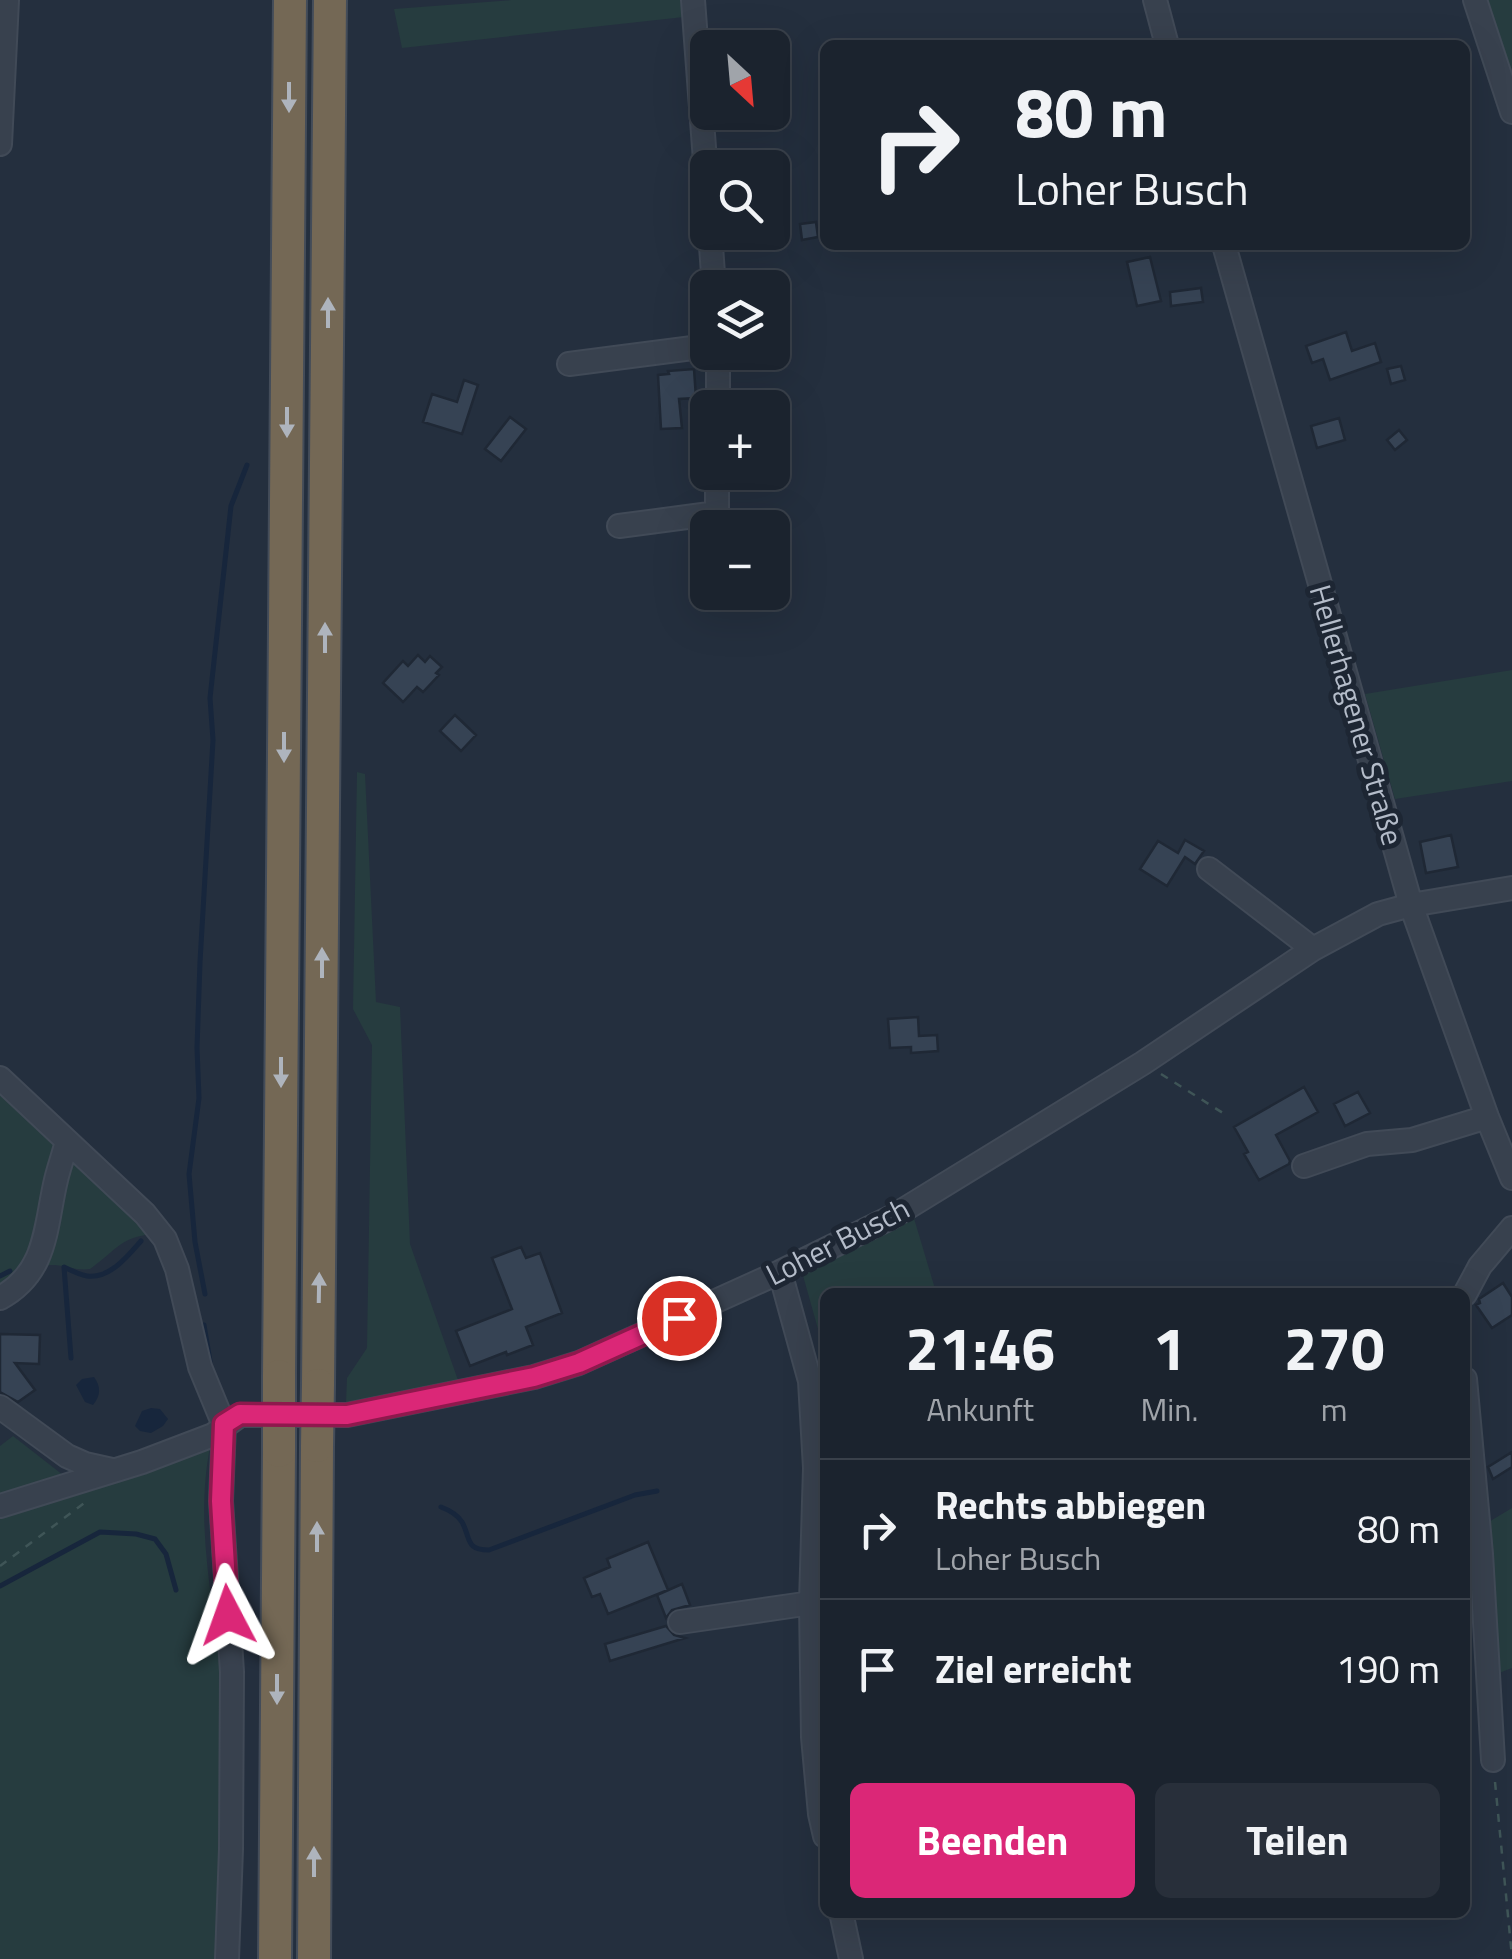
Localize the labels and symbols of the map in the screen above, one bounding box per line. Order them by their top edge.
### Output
north arrow [690,30,790,130]
one-way arrow [281,82,297,114]
one-way arrow [320,296,336,328]
one-way arrow [278,407,294,439]
street label: Hellerhagener Straße [1298,579,1416,850]
one-way arrow [317,621,333,653]
one-way arrow [276,732,292,764]
one-way arrow [314,946,330,978]
one-way arrow [273,1057,289,1089]
street label: Loher Busch [758,1185,917,1297]
one-way arrow [311,1271,327,1303]
pin [637,1276,722,1361]
one-way arrow [309,1520,325,1552]
position arrow [176,1563,280,1667]
one-way arrow [269,1673,285,1705]
one-way arrow [307,1845,323,1877]

